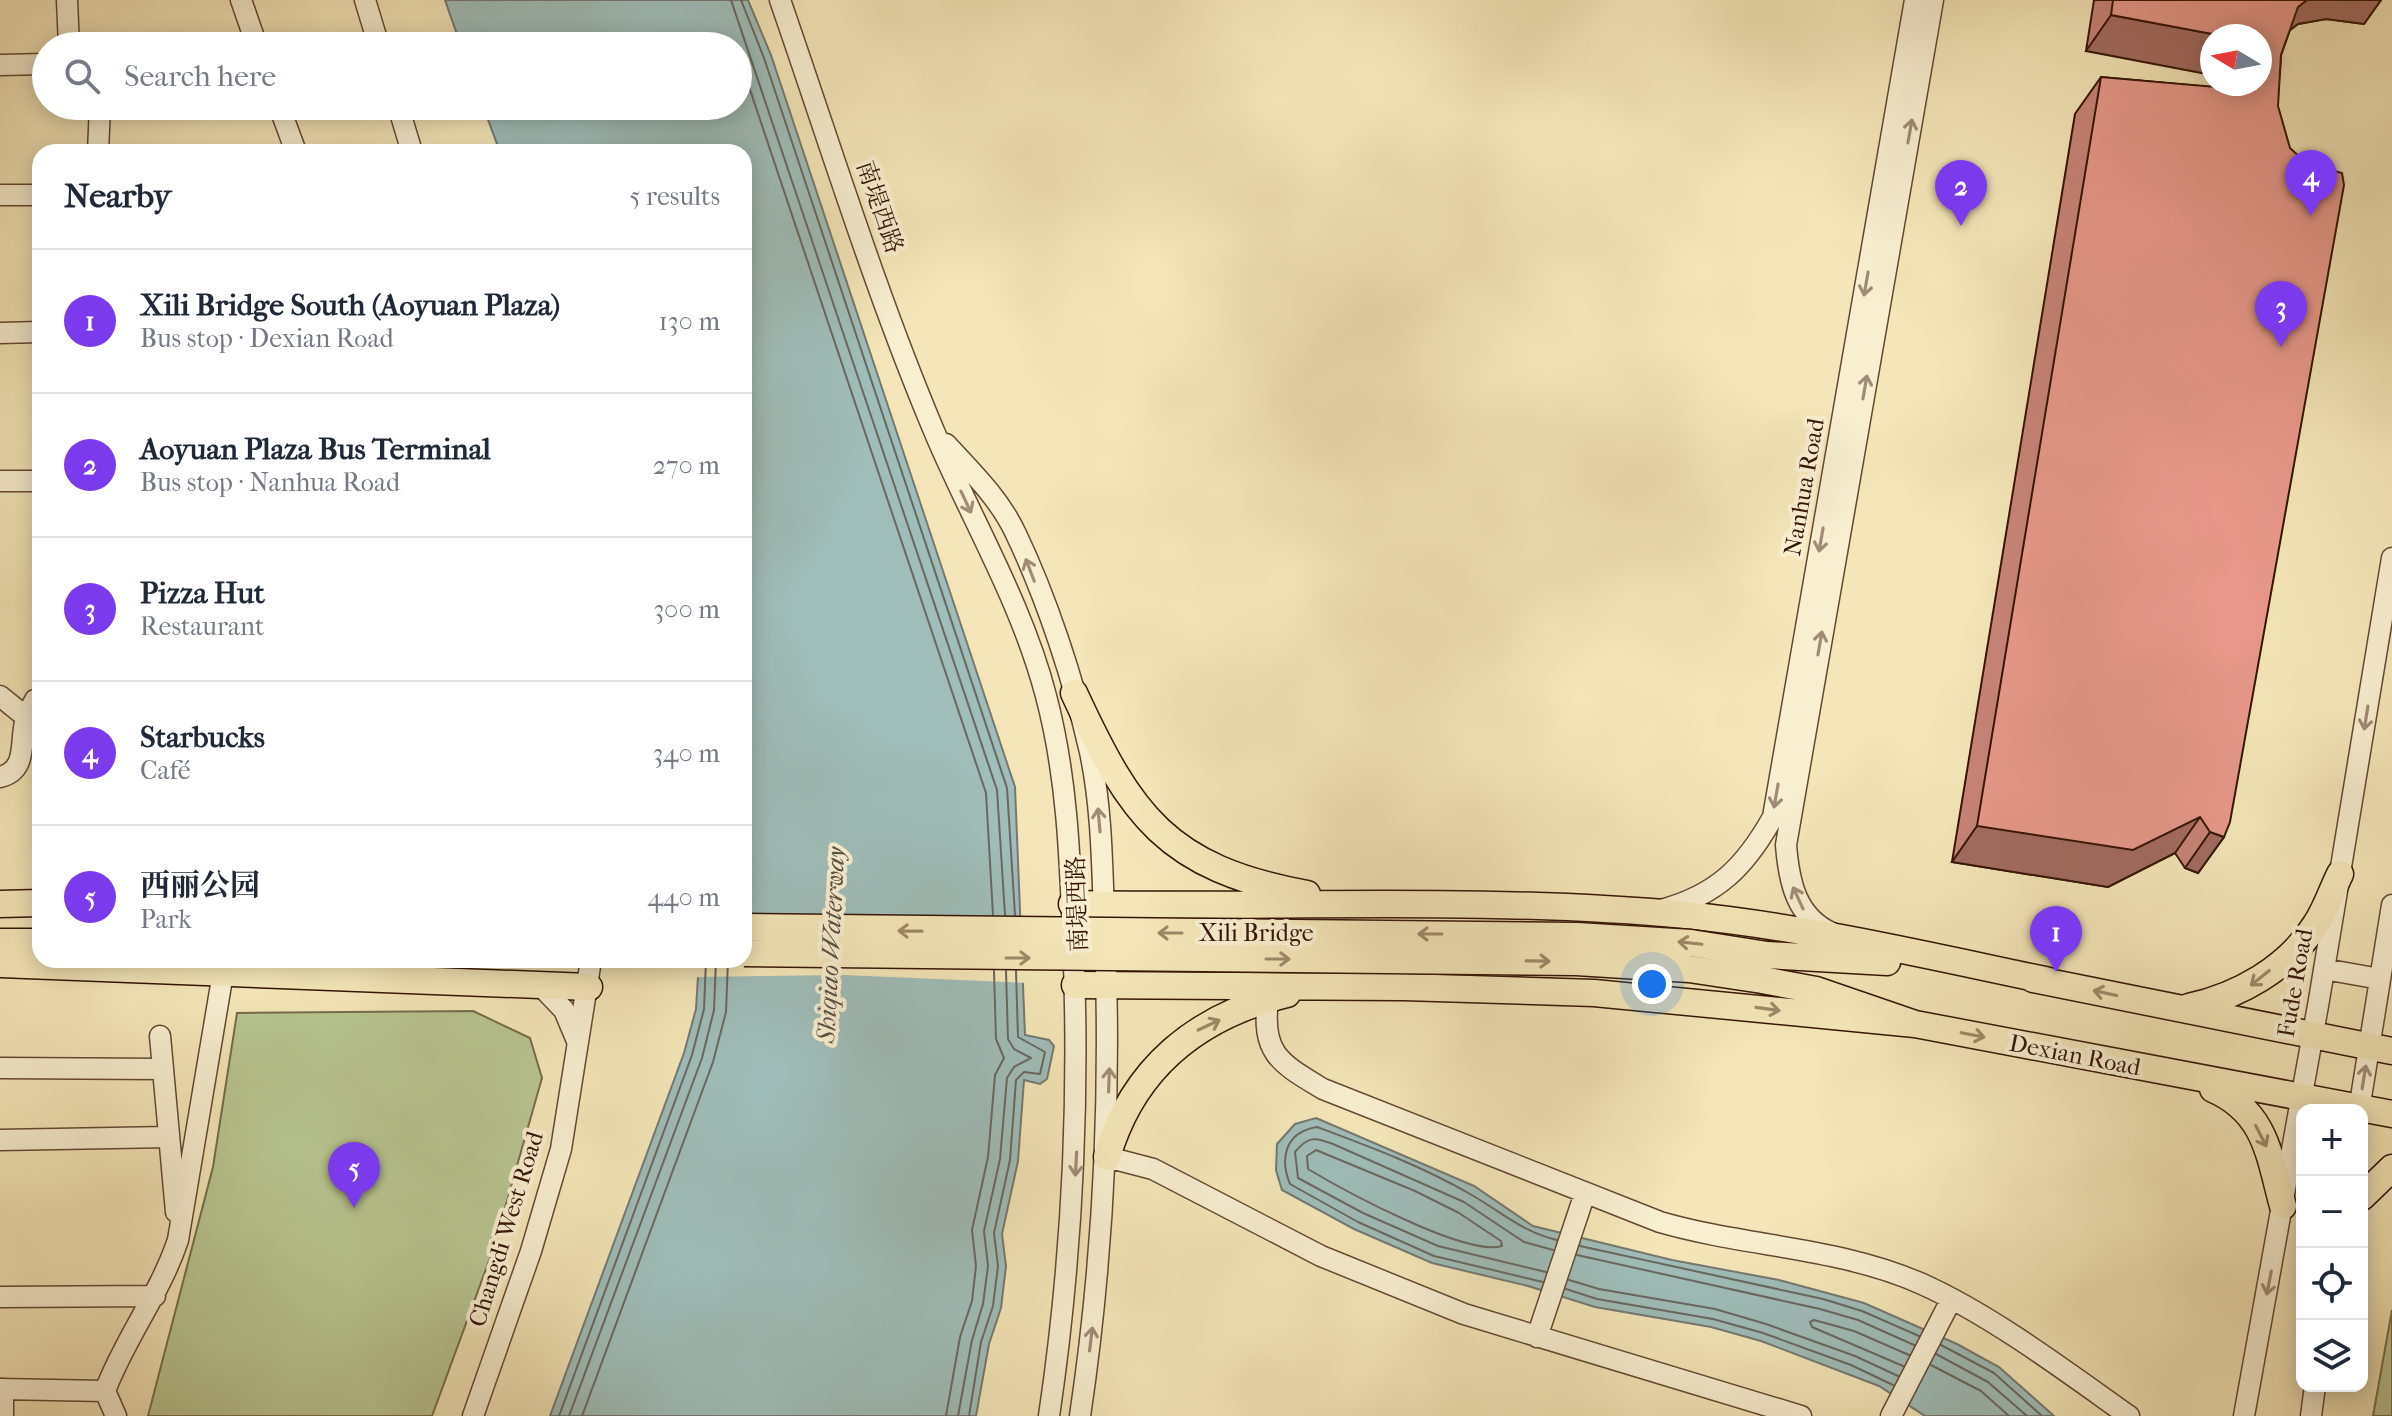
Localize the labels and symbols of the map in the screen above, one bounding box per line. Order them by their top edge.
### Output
north arrow [2200,24,2272,96]
one-way arrow [1903,119,1918,144]
pin: 4 [2285,150,2337,216]
street label: 南堤西路 [851,157,909,257]
pin: 2 [1935,160,1987,226]
one-way arrow [1858,271,1873,296]
pin: 3 [2255,281,2307,347]
one-way arrow [1858,375,1873,400]
street label: Nanhua Road [1778,415,1830,558]
one-way arrow [959,490,974,514]
one-way arrow [1813,527,1828,552]
one-way arrow [1022,558,1036,583]
one-way arrow [1814,631,1829,656]
one-way arrow [2357,705,2372,730]
one-way arrow [1768,783,1783,808]
one-way arrow [1091,807,1106,834]
water label: Shiqiao Waterway [810,845,852,1045]
street label: 南堤西路 [1061,856,1093,952]
one-way arrow [1790,886,1805,910]
pin: 1 [2030,906,2082,972]
street label: Xili Bridge [1198,919,1314,947]
one-way arrow [897,923,924,939]
one-way arrow [1157,925,1184,941]
one-way arrow [1417,926,1444,942]
street label: Fude Road [2272,926,2318,1040]
one-way arrow [1677,936,1704,951]
one-way arrow [1004,950,1031,966]
one-way arrow [1264,951,1291,967]
one-way arrow [1524,953,1551,969]
your location [1632,964,1672,1004]
one-way arrow [2250,970,2271,987]
one-way arrow [2093,985,2119,1000]
one-way arrow [1755,1002,1780,1017]
one-way arrow [1197,1017,1221,1032]
one-way arrow [1960,1029,1985,1044]
street label: Dexian Road [2007,1029,2144,1082]
one-way arrow [2357,1065,2372,1091]
one-way arrow [1102,1067,1117,1094]
one-way arrow [2254,1124,2269,1147]
street label: Changdi West Road [463,1127,549,1330]
pin: 5 [328,1142,380,1208]
one-way arrow [1068,1150,1083,1177]
one-way arrow [2260,1270,2275,1295]
one-way arrow [1084,1327,1099,1352]

